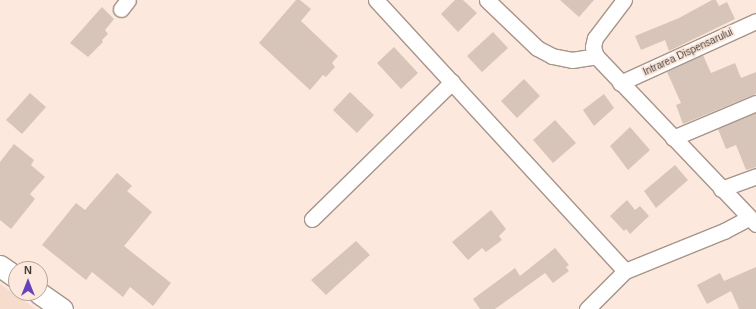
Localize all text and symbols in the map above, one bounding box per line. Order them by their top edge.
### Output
street label: Intrarea Dispensarului [641,26,735,78]
north arrow [8,261,48,301]
text: N [24,264,32,276]

